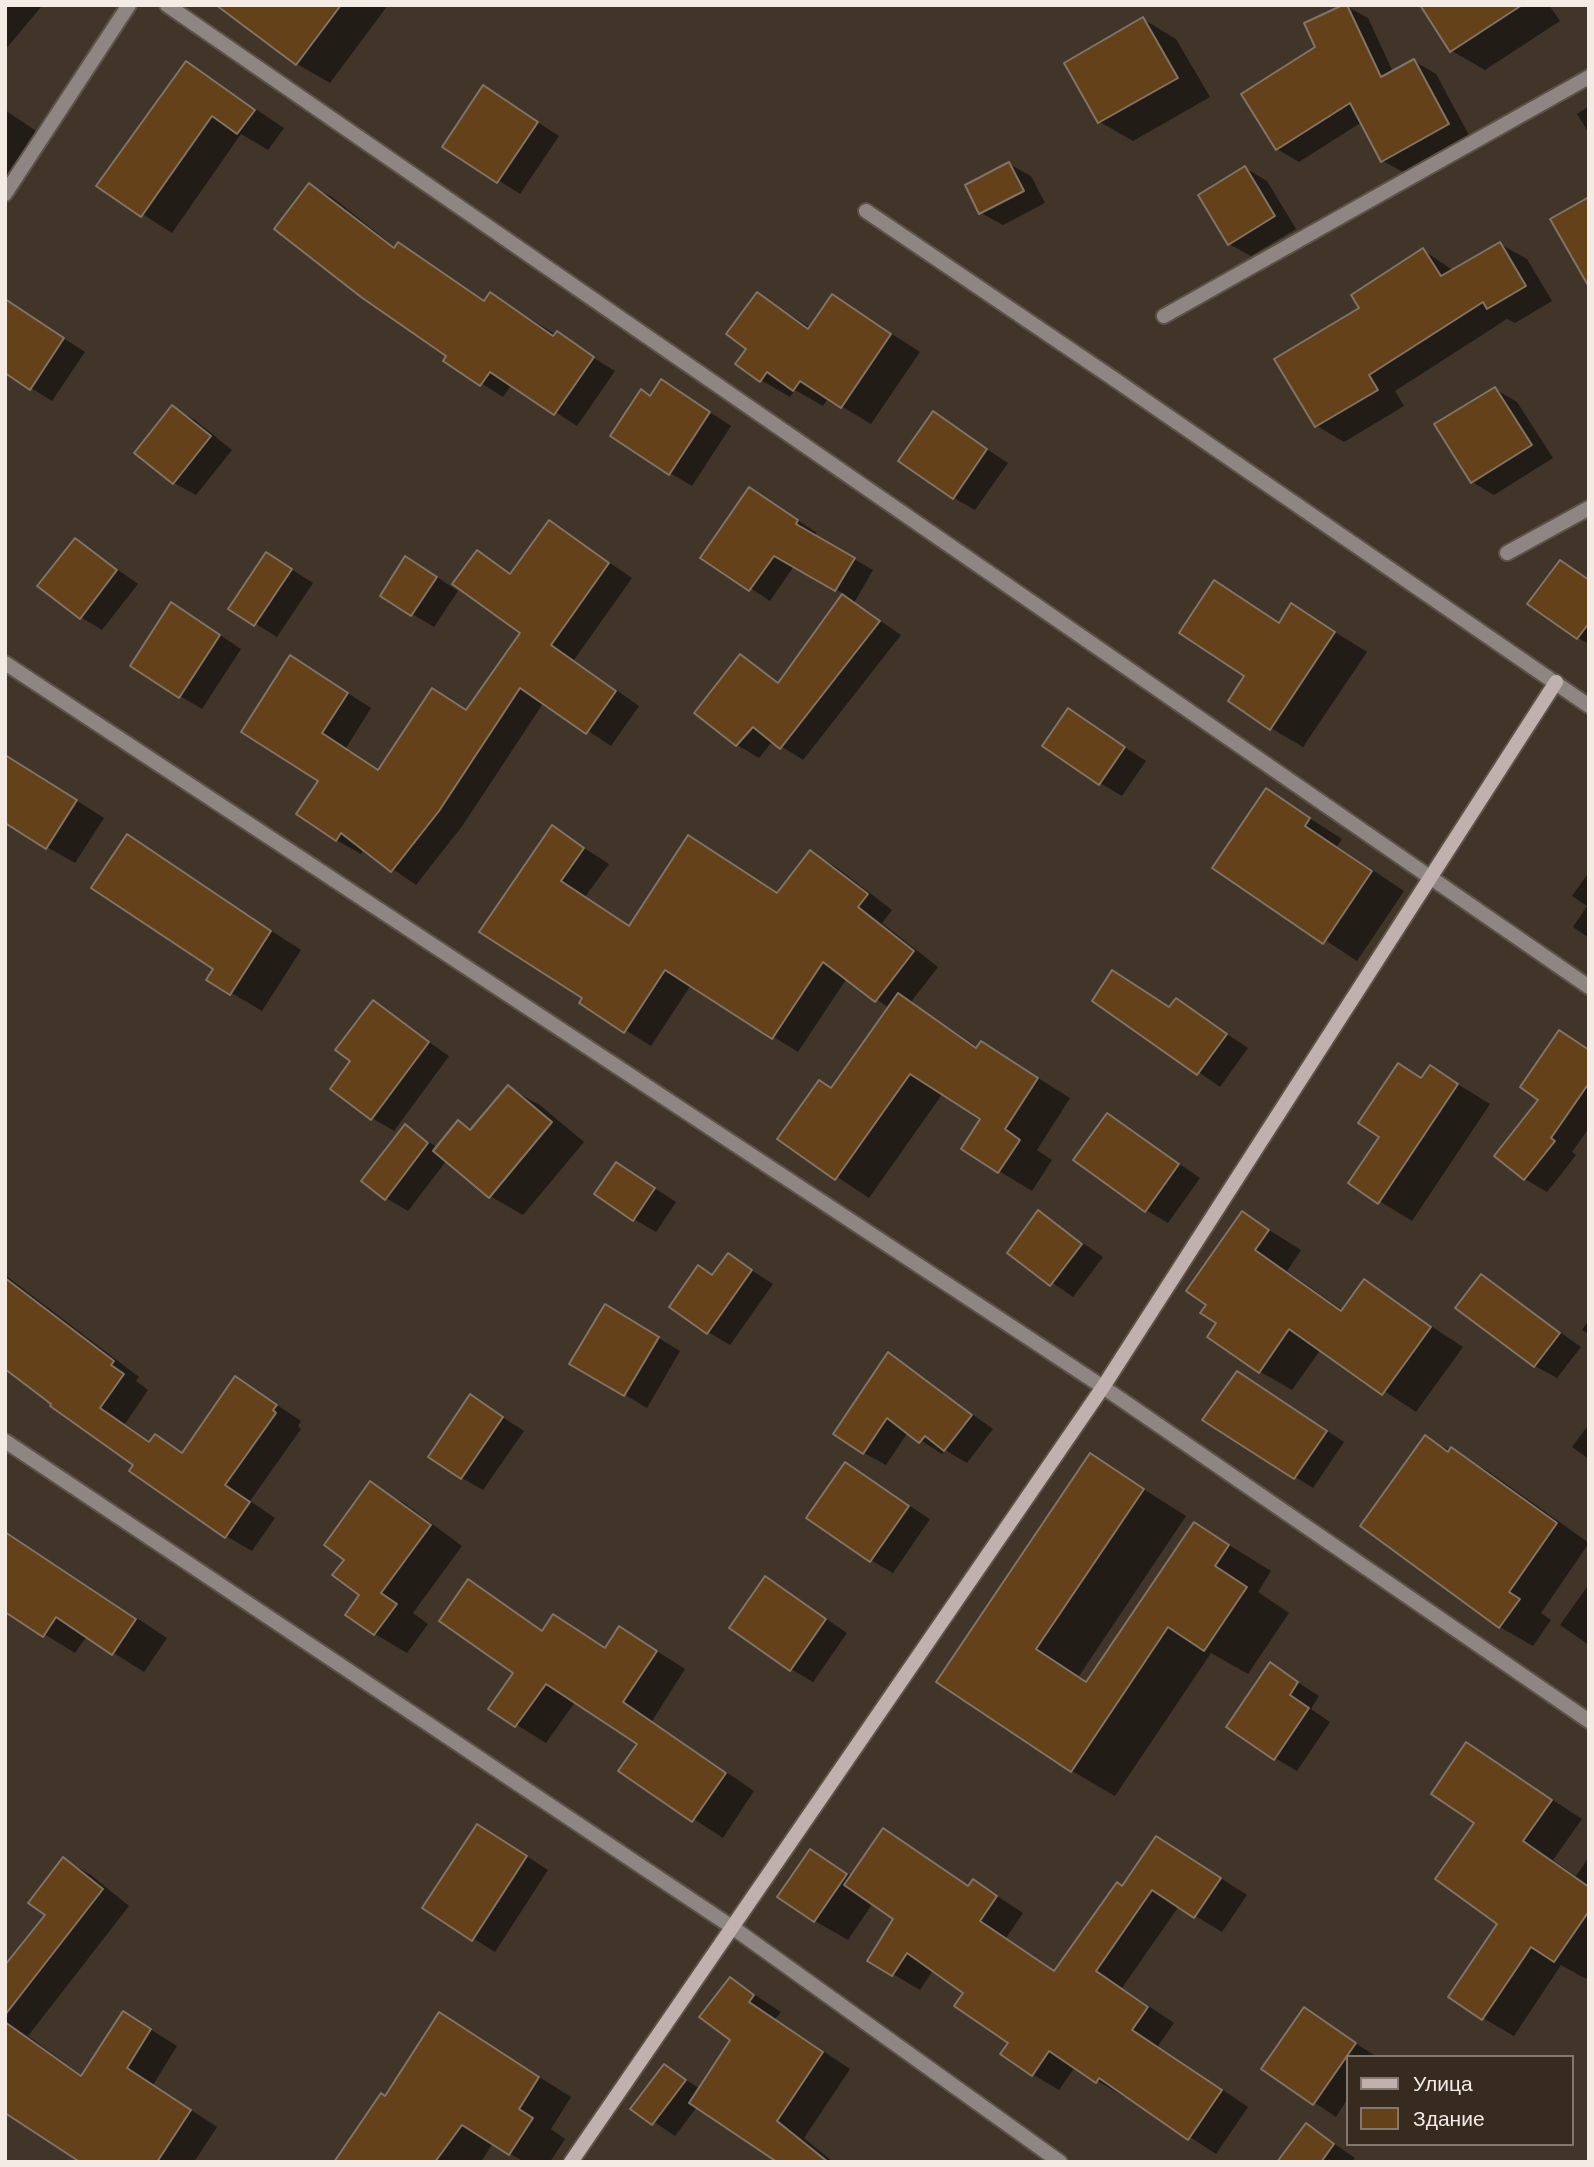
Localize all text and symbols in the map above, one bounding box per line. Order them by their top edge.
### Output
legend [1346,2055,1573,2146]
text: Улица [1413,2070,1473,2098]
text: Здание [1413,2105,1485,2133]

